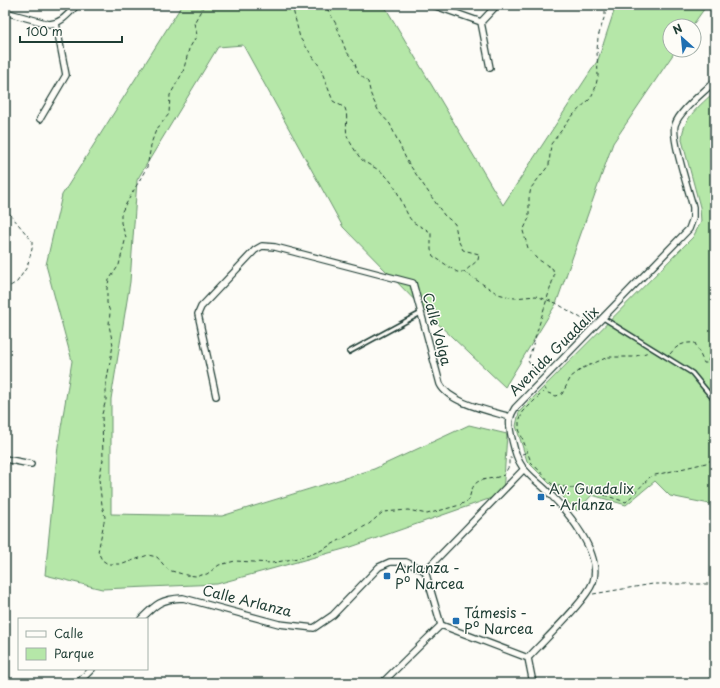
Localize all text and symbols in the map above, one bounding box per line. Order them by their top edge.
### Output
scale bar [20,18,122,44]
north arrow [662,18,702,58]
text: N [669,19,685,38]
text: 100 m [26,22,63,40]
street label: Calle Volga [418,290,457,368]
street label: Avenida Guadalix [504,301,603,400]
place label: Av. Guadalix - Arlanza [549,478,634,515]
marker: Av. Guadalix - Arlanza [536,492,546,502]
place label: Arlanza - Pº Narcea [395,557,464,594]
marker: Arlanza - Pº Narcea [382,571,392,581]
street label: Calle Arlanza [200,579,294,622]
place label: Támesis - Pº Narcea [464,602,533,639]
marker: Támesis - Pº Narcea [451,616,461,626]
legend [18,618,148,670]
text: Calle [54,624,84,642]
text: Parque [54,644,94,662]

